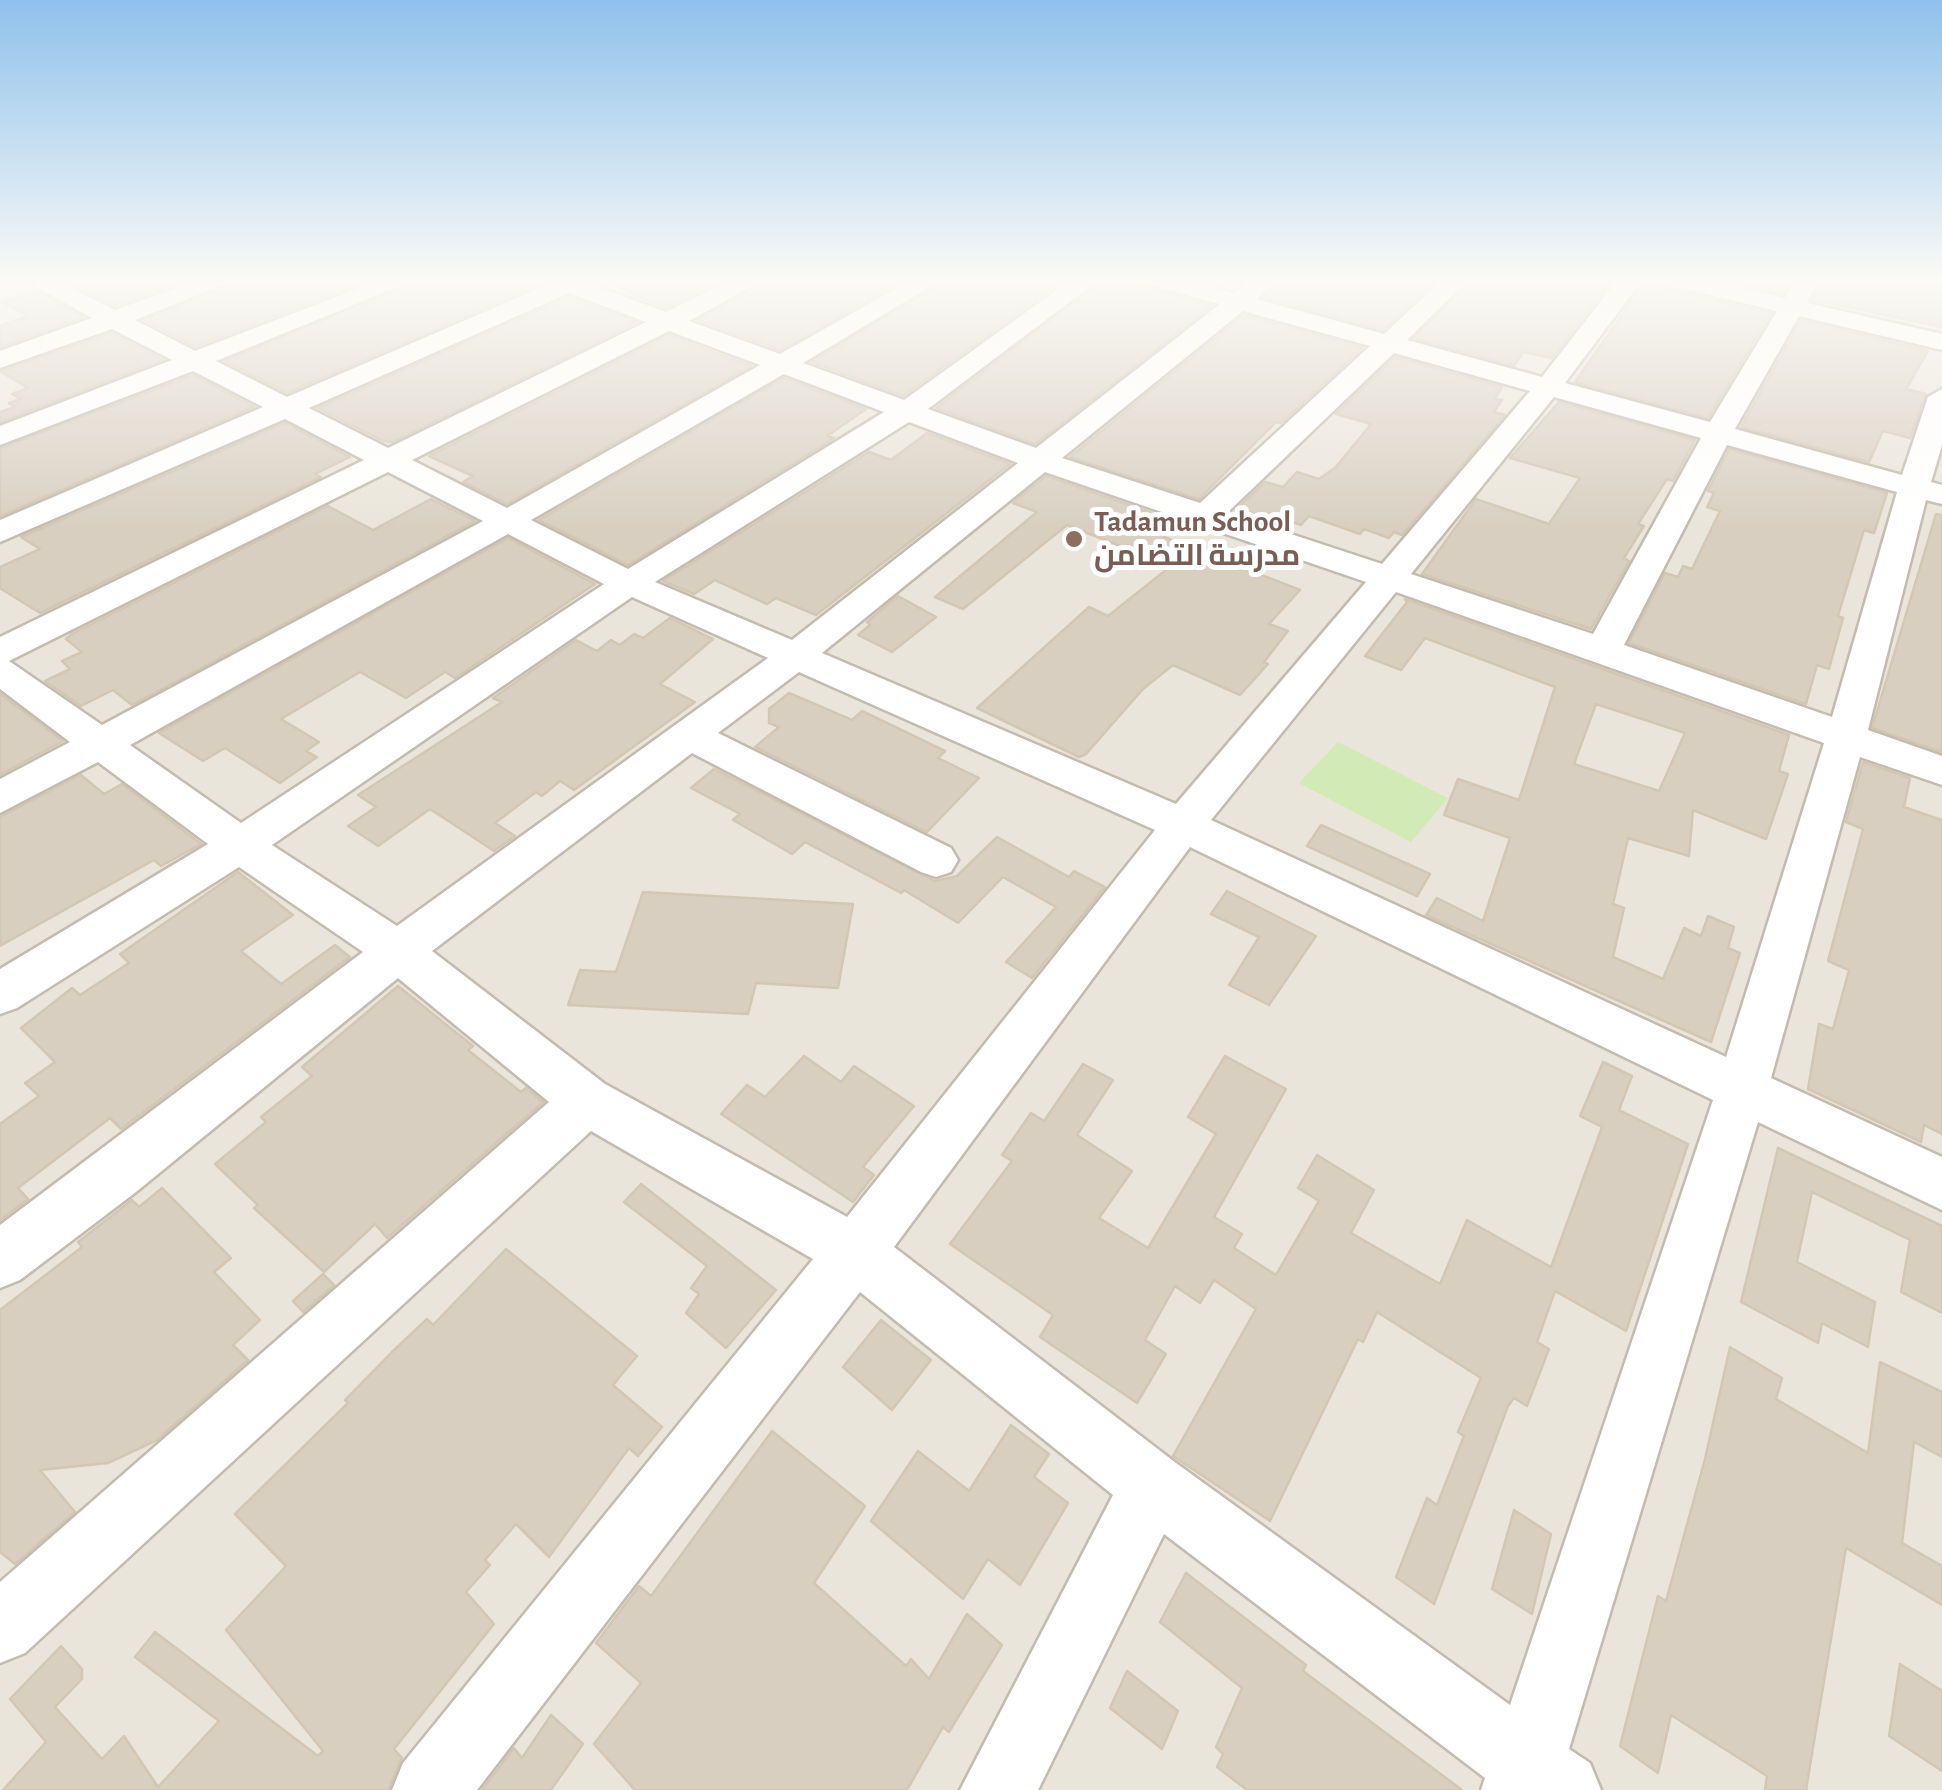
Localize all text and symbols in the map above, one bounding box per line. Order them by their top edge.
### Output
place label: Tadamun School مدرسة التضامن [1094,504,1300,574]
marker: Tadamun School مدرسة التضامن [1063,528,1085,550]

